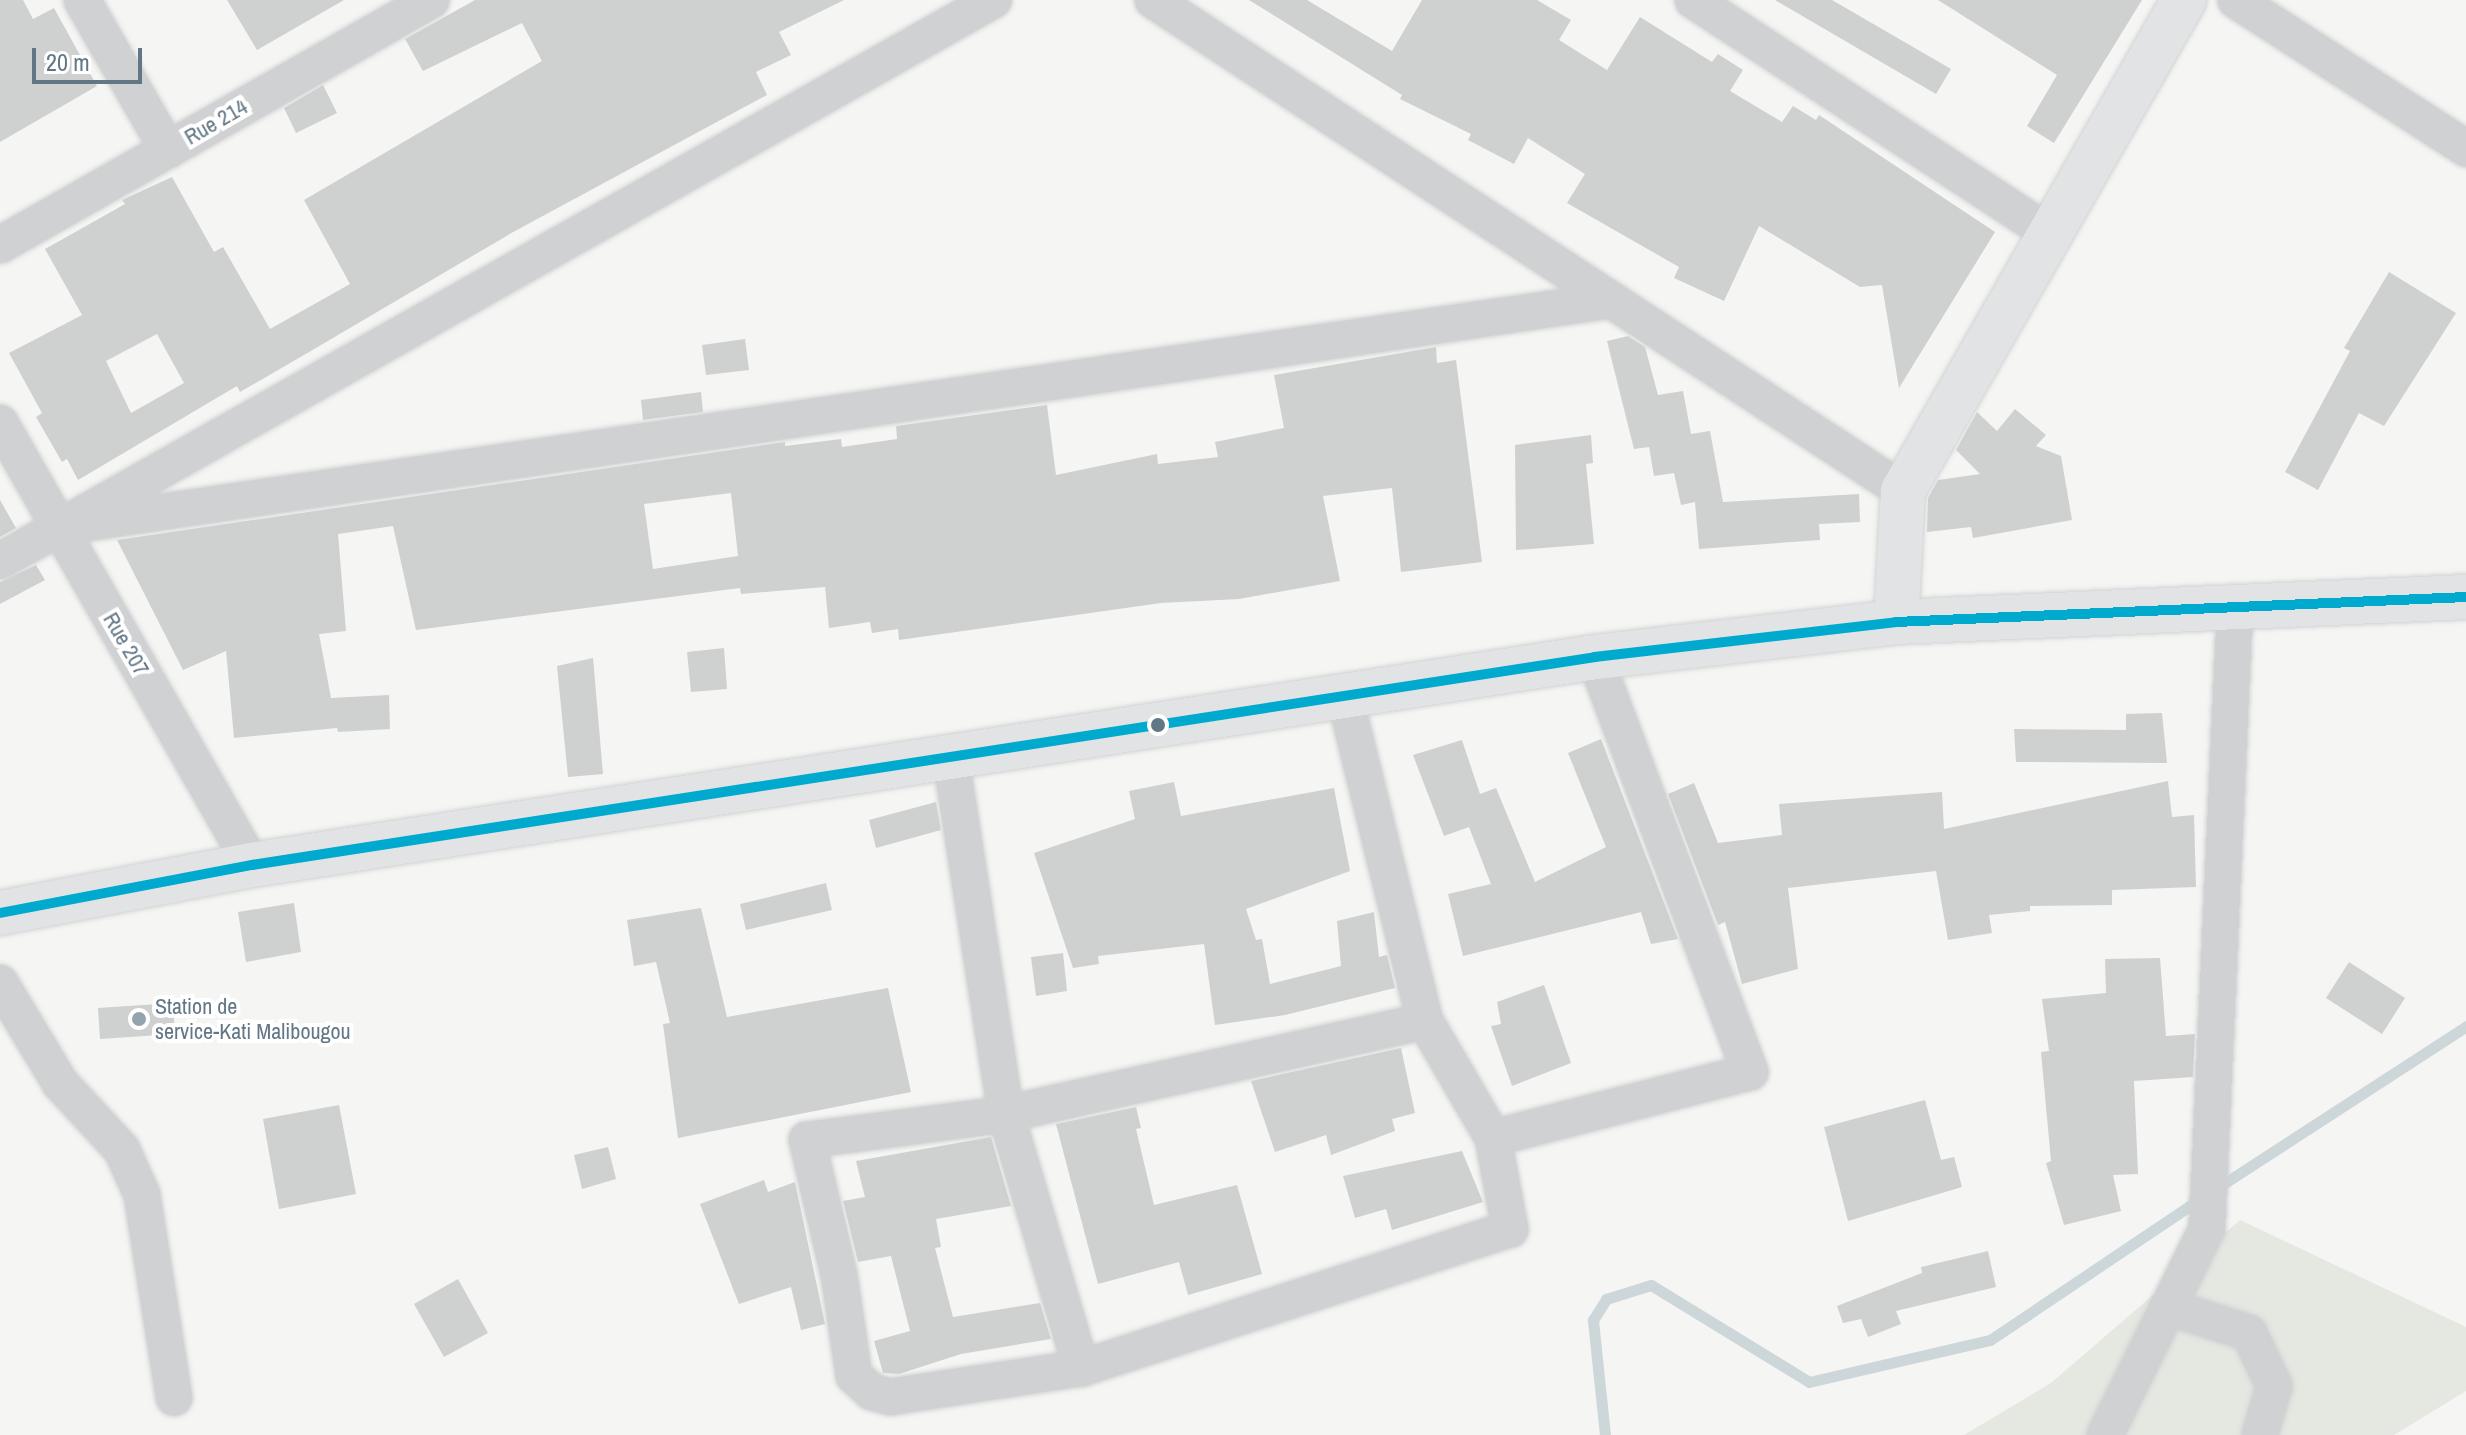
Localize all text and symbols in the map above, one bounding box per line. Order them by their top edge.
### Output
scale bar [36,32,146,82]
text: 20 m [46,46,90,78]
street label: Rue 214 [180,94,252,150]
street label: Rue 207 [98,608,154,680]
unlabelled marker [1150,717,1166,733]
place label: Station de service-Kati Malibougou [155,993,351,1044]
marker: Station de service-Kati Malibougou [130,1010,148,1028]

